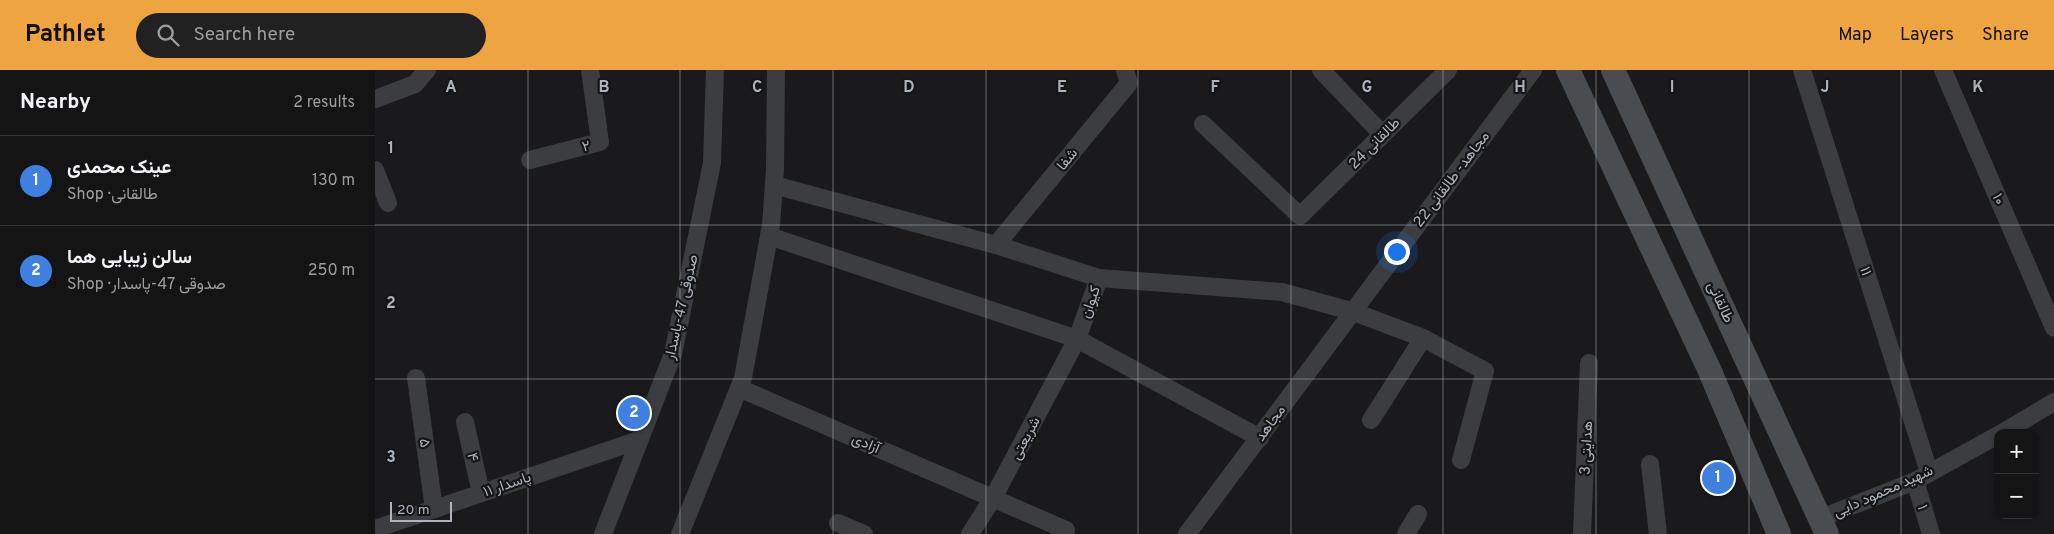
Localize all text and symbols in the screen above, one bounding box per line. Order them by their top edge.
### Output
search box [136,13,486,58]
text: Pathlet [25,20,106,50]
icon: search [154,21,182,49]
text: Search here [194,23,295,47]
text: Map [1838,24,1872,47]
text: Layers [1900,24,1954,47]
text: Share [1982,24,2029,47]
text: A [445,78,457,98]
text: B [598,78,610,98]
text: C [752,78,762,98]
text: D [903,78,915,98]
text: E [1057,78,1067,98]
text: F [1210,78,1220,98]
text: G [1362,78,1372,98]
text: H [1514,78,1526,98]
text: I [1670,78,1674,98]
text: J [1821,78,1829,98]
text: K [1972,78,1984,98]
text: Nearby [20,89,91,116]
text: 2 results [293,93,355,113]
street label: طالقانی 24 [1345,114,1405,174]
street label: مجاهد- طالقانی 22 [1410,128,1495,232]
street label: ۲ [580,137,593,158]
text: 1 [388,139,394,159]
street label: شفا [1053,145,1083,175]
text: عینک محمدی [67,156,171,180]
text: 1 [33,171,39,191]
text: 130 m [312,171,355,191]
text: Shop · طالقانی [67,185,158,205]
street label: ۱۰ [1987,191,2008,208]
your location [1384,239,1410,265]
text: سالن زیبایی هما [67,246,192,270]
street label: صدوقی 47-پاسدار [661,253,704,363]
text: 2 [31,261,41,281]
text: 250 m [308,261,355,281]
street label: ۱۱ [1854,264,1875,279]
text: Shop · صدوقی 47-پاسدار [67,275,226,295]
street label: طالقانی [1702,279,1738,327]
street label: کیوان [1077,283,1106,321]
text: 2 [386,294,396,314]
pin: 2 [618,394,650,432]
street label: مجاهد [1252,402,1291,446]
street label: شریعتی [1007,414,1046,463]
street label: هدایتی 3 [1577,421,1598,476]
map controls [1994,429,2039,519]
button: + [1994,429,2039,474]
street label: آزادی [848,430,884,459]
street label: ۵ [413,438,434,449]
text: 3 [386,448,396,468]
street label: ۴ [461,451,482,464]
pin: 1 [1702,459,1734,497]
street label: شهید محمود دایی [1831,462,1937,523]
street label: پاسدار ۱۱ [481,468,534,502]
button: − [1994,474,2039,519]
scale bar [390,499,453,522]
text: 20 m [397,502,430,519]
street label: ۱ [1912,503,1931,512]

